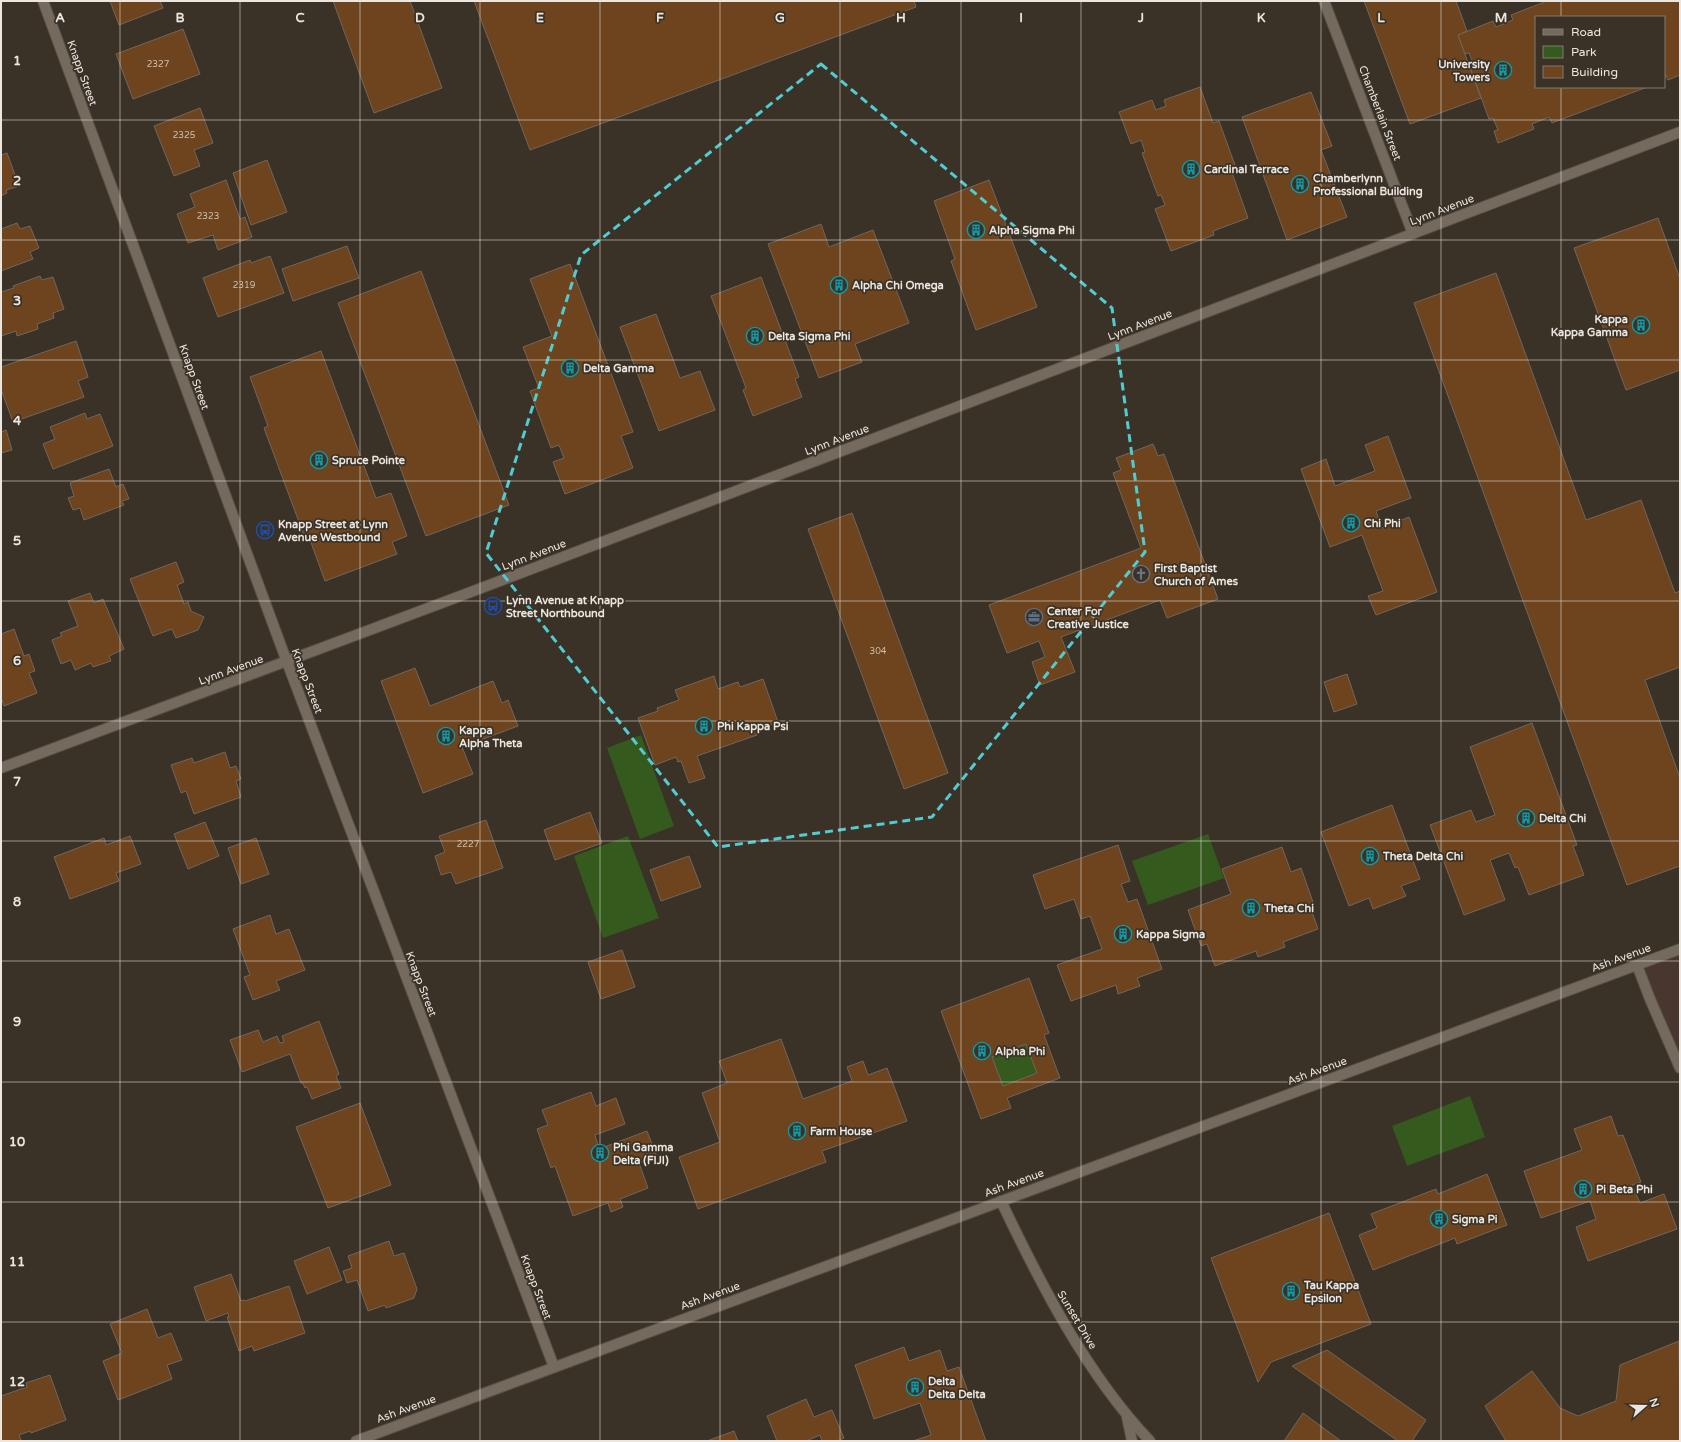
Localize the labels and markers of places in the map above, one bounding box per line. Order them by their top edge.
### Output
place label: University Towers [1438,58,1491,84]
building icon: University Towers [1493,60,1513,80]
building icon: Cardinal Terrace [1181,159,1201,179]
place label: Cardinal Terrace [1204,163,1290,176]
place label: Chamberlynn Professional Building [1313,172,1423,199]
building icon: Chamberlynn Professional Building [1290,174,1310,194]
building icon: Alpha Sigma Phi [966,220,986,240]
place label: Alpha Sigma Phi [989,224,1075,238]
building icon: Alpha Chi Omega [829,275,849,295]
place label: Alpha Chi Omega [852,279,944,293]
place label: Kappa Kappa Gamma [1551,313,1628,340]
building icon: Kappa Kappa Gamma [1631,315,1651,335]
building icon: Delta Sigma Phi [745,326,765,346]
place label: Delta Sigma Phi [768,330,851,344]
building icon: Delta Gamma [560,358,580,378]
place label: Delta Gamma [583,362,654,375]
building icon: Spruce Pointe [309,450,329,470]
place label: Spruce Pointe [332,454,406,468]
building icon: Chi Phi [1341,513,1361,533]
place label: Chi Phi [1364,517,1401,530]
place label: Knapp Street at Lynn Avenue Westbound [278,518,388,544]
bus stop icon: Knapp Street at Lynn Avenue Westbound [255,520,275,540]
place label: First Baptist Church of Ames [1154,562,1239,588]
church icon: First Baptist Church of Ames [1131,564,1151,584]
place label: Lynn Avenue at Knapp Street Northbound [506,594,624,620]
bus stop icon: Lynn Avenue at Knapp Street Northbound [483,596,503,616]
place label: Center For Creative Justice [1047,605,1129,631]
office icon: Center For Creative Justice [1024,607,1044,627]
building icon: Phi Kappa Psi [694,716,714,736]
place label: Phi Kappa Psi [717,720,789,734]
place label: Kappa Alpha Theta [459,724,523,751]
building icon: Kappa Alpha Theta [436,726,456,746]
building icon: Delta Chi [1516,808,1536,828]
place label: Delta Chi [1539,812,1587,825]
building icon: Theta Delta Chi [1360,846,1380,866]
place label: Theta Delta Chi [1382,850,1463,863]
building icon: Theta Chi [1241,898,1261,918]
place label: Theta Chi [1263,902,1314,915]
building icon: Kappa Sigma [1113,924,1133,944]
place label: Kappa Sigma [1136,928,1205,942]
building icon: Alpha Phi [972,1041,992,1061]
place label: Alpha Phi [995,1045,1046,1059]
building icon: Farm House [787,1121,807,1141]
place label: Farm House [810,1125,873,1138]
place label: Phi Gamma Delta (FIJI) [613,1141,674,1167]
building icon: Phi Gamma Delta (FIJI) [590,1143,610,1163]
building icon: Pi Beta Phi [1573,1179,1593,1199]
place label: Pi Beta Phi [1596,1183,1653,1196]
building icon: Sigma Pi [1429,1209,1449,1229]
place label: Sigma Pi [1452,1213,1498,1227]
place label: Tau Kappa Epsilon [1303,1279,1359,1306]
building icon: Tau Kappa Epsilon [1281,1281,1301,1301]
place label: Delta Delta Delta [928,1375,986,1401]
building icon: Delta Delta Delta [905,1377,925,1397]

